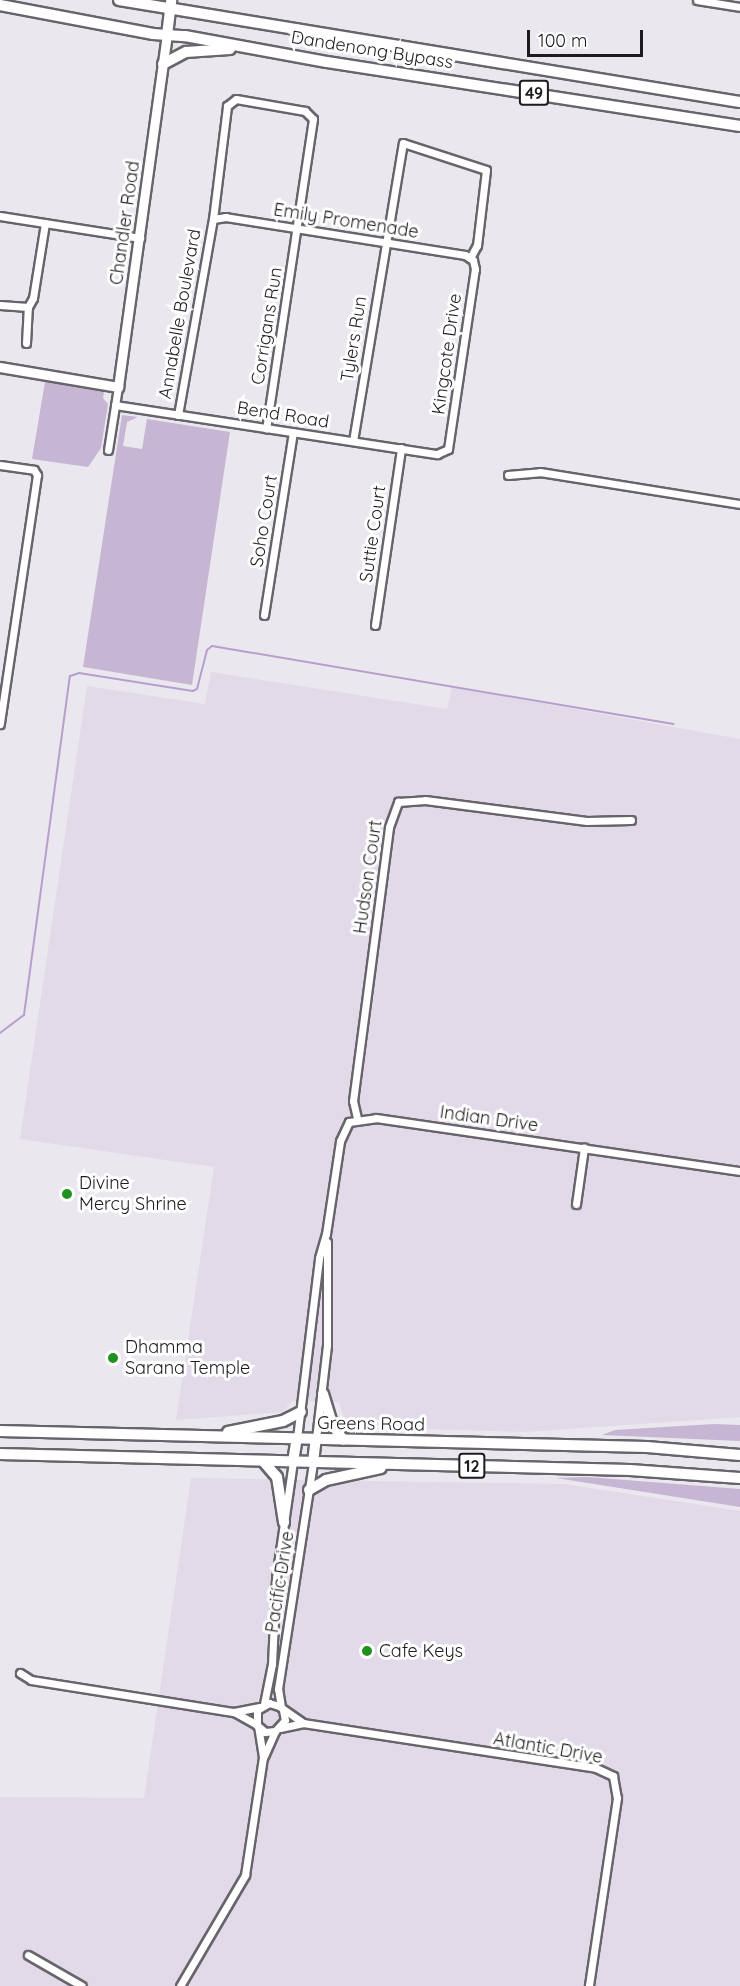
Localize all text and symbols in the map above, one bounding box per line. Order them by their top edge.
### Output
scale bar [530,18,646,56]
street label: Dandenong Bypass [289,27,455,73]
text: 100 m [538,29,587,52]
road number: 49 [518,80,550,106]
street label: Chandler Road [106,160,144,286]
street label: Emily Promenade [272,199,420,243]
street label: Annabelle Boulevard [154,227,206,401]
street label: Corrigans Run [247,266,287,386]
street label: Kingcote Drive [428,292,466,416]
street label: Tylers Run [337,295,371,383]
street label: Bend Road [236,397,330,433]
street label: Soho Court [246,473,282,569]
street label: Suttie Court [356,484,390,584]
street label: Hudson Court [349,819,387,935]
street label: Indian Drive [438,1101,540,1137]
place label: Divine Mercy Shrine [79,1173,187,1216]
marker: Divine Mercy Shrine [60,1187,74,1201]
place label: Dhamma Sarana Temple [125,1337,250,1380]
marker: Dhamma Sarana Temple [106,1351,120,1365]
street label: Greens Road [317,1412,425,1436]
road number: 12 [457,1453,487,1479]
street label: Pacific Drive [261,1530,299,1634]
place label: Cafe Keys [379,1640,463,1662]
marker: Cafe Keys [360,1644,374,1658]
street label: Atlantic Drive [492,1728,604,1768]

